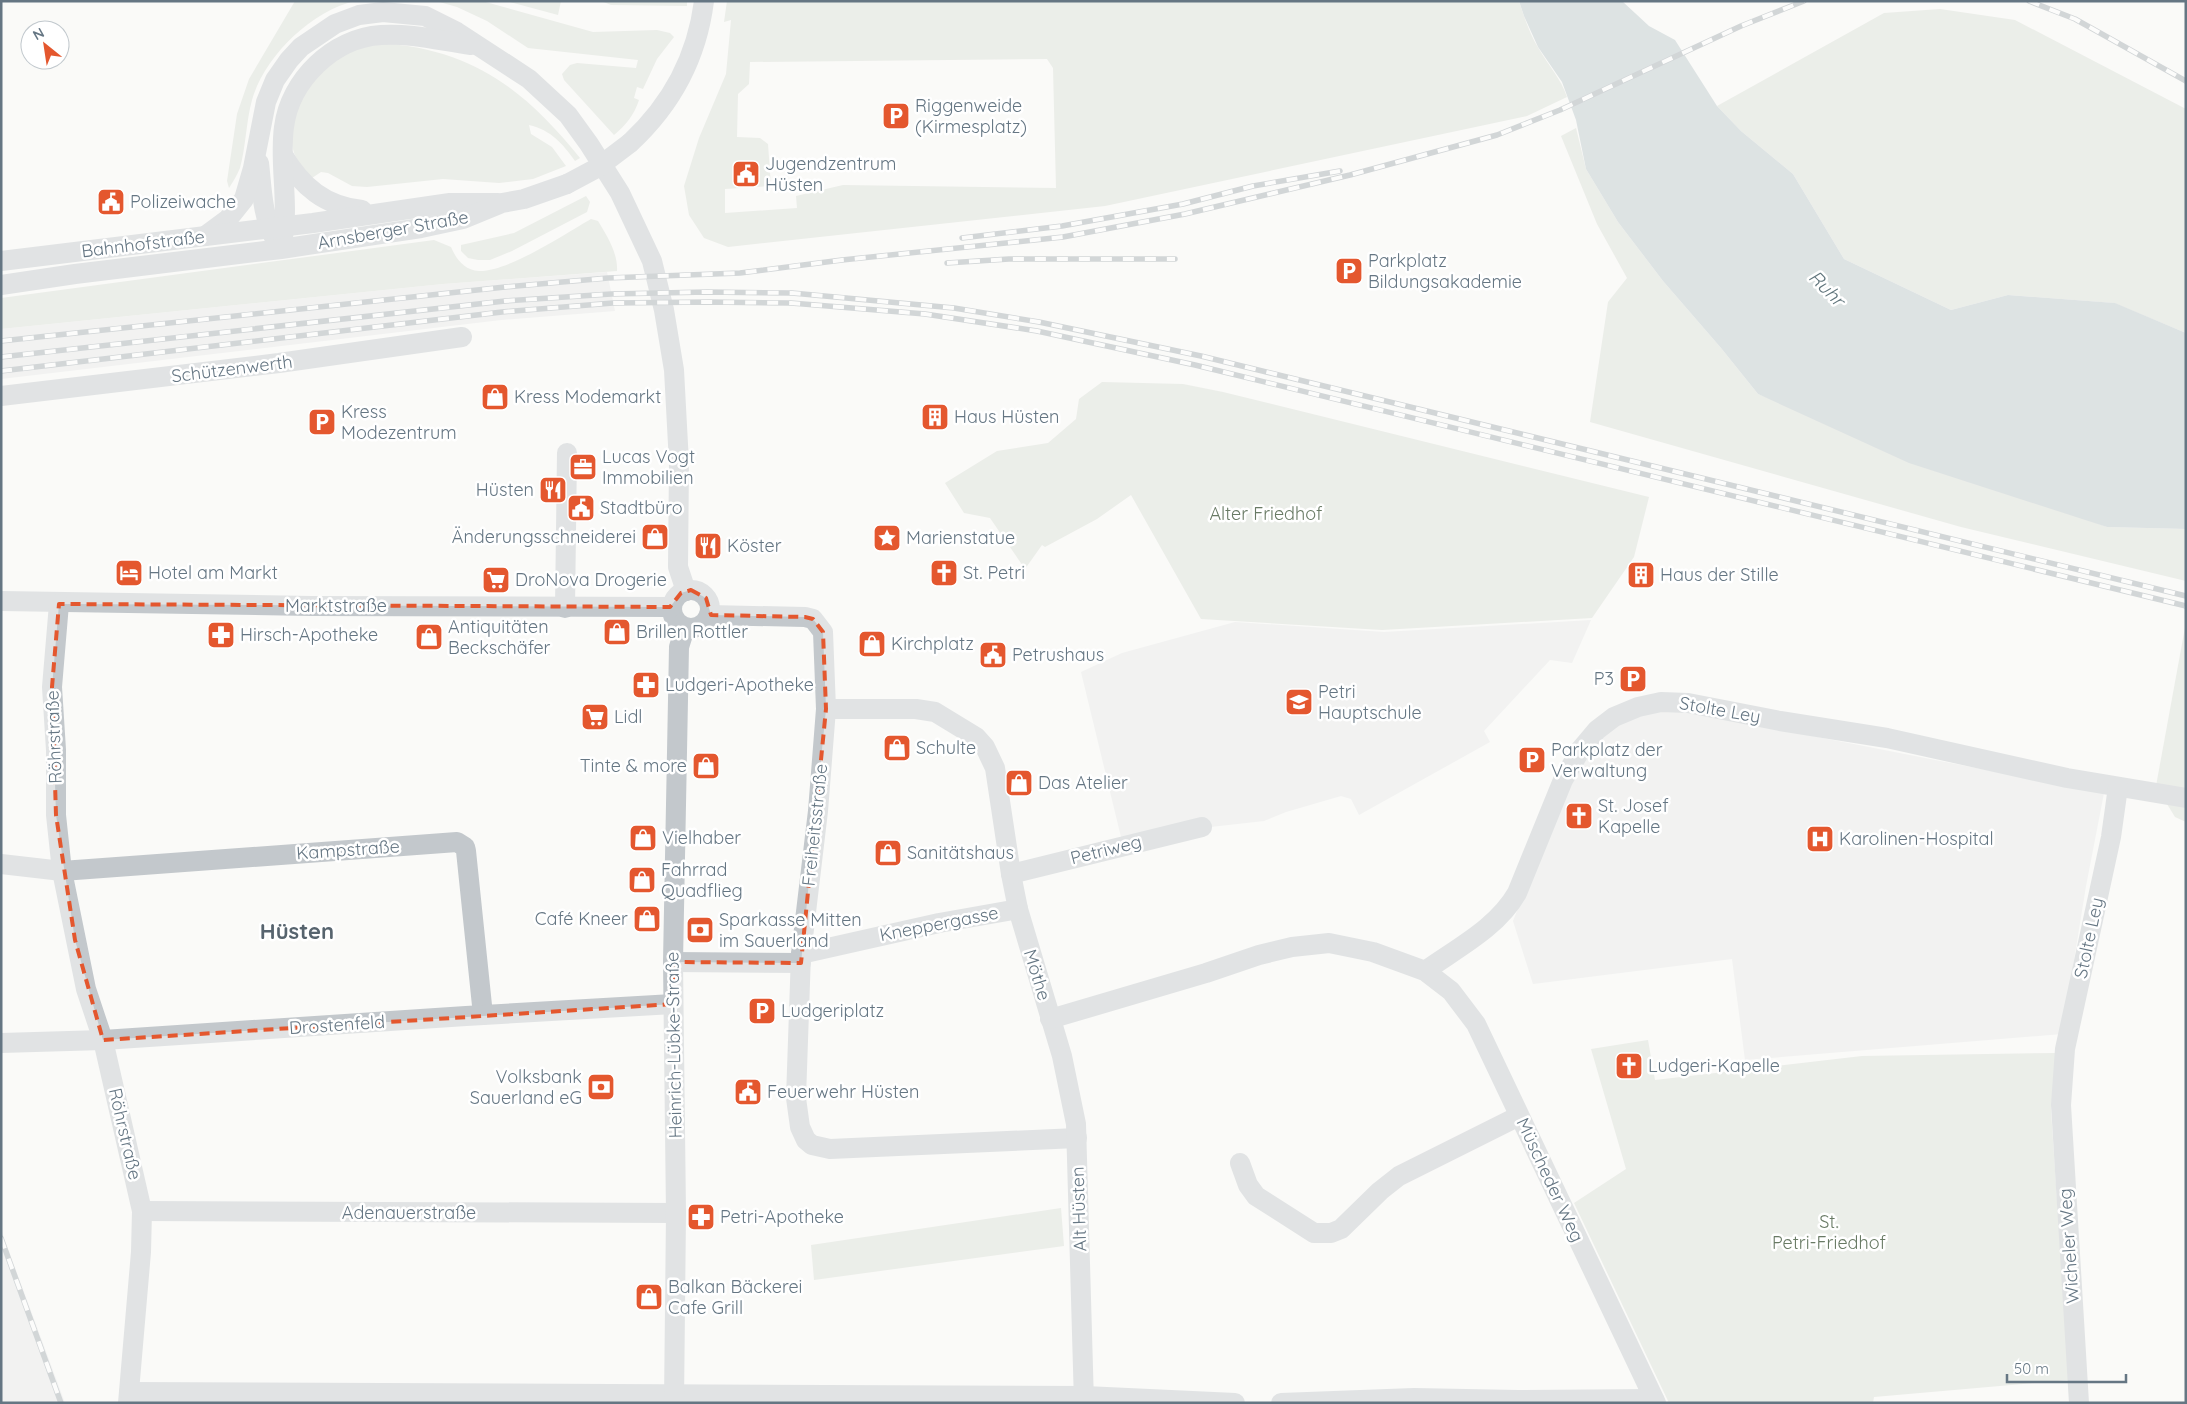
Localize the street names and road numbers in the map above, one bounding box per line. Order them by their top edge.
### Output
street label: Arnsberger Straße [316,205,470,254]
street label: Bahnhofstraße [80,225,206,262]
street label: Schützenwerth [170,350,294,387]
street label: Marktstraße [285,594,387,617]
street label: Röhrstraße [40,690,67,784]
street label: Stolte Ley [1678,691,1762,728]
street label: Freiheitsstraße [797,763,832,887]
street label: Petriweg [1068,830,1144,869]
street label: Kampstraße [295,834,400,865]
street label: Stolte Ley [2069,895,2108,980]
street label: Kneppergasse [878,901,1000,946]
street label: Möthe [1019,947,1056,1003]
street label: Heinrich-Lübke-Straße [660,951,687,1139]
street label: Drostenfeld [288,1010,386,1039]
street label: Röhrstraße [104,1086,147,1182]
street label: Müscheder Weg [1512,1114,1589,1246]
street label: Alt Hüsten [1066,1166,1091,1252]
street label: Wicheler Weg [2053,1188,2084,1304]
street label: Adenauerstraße [342,1201,476,1224]

